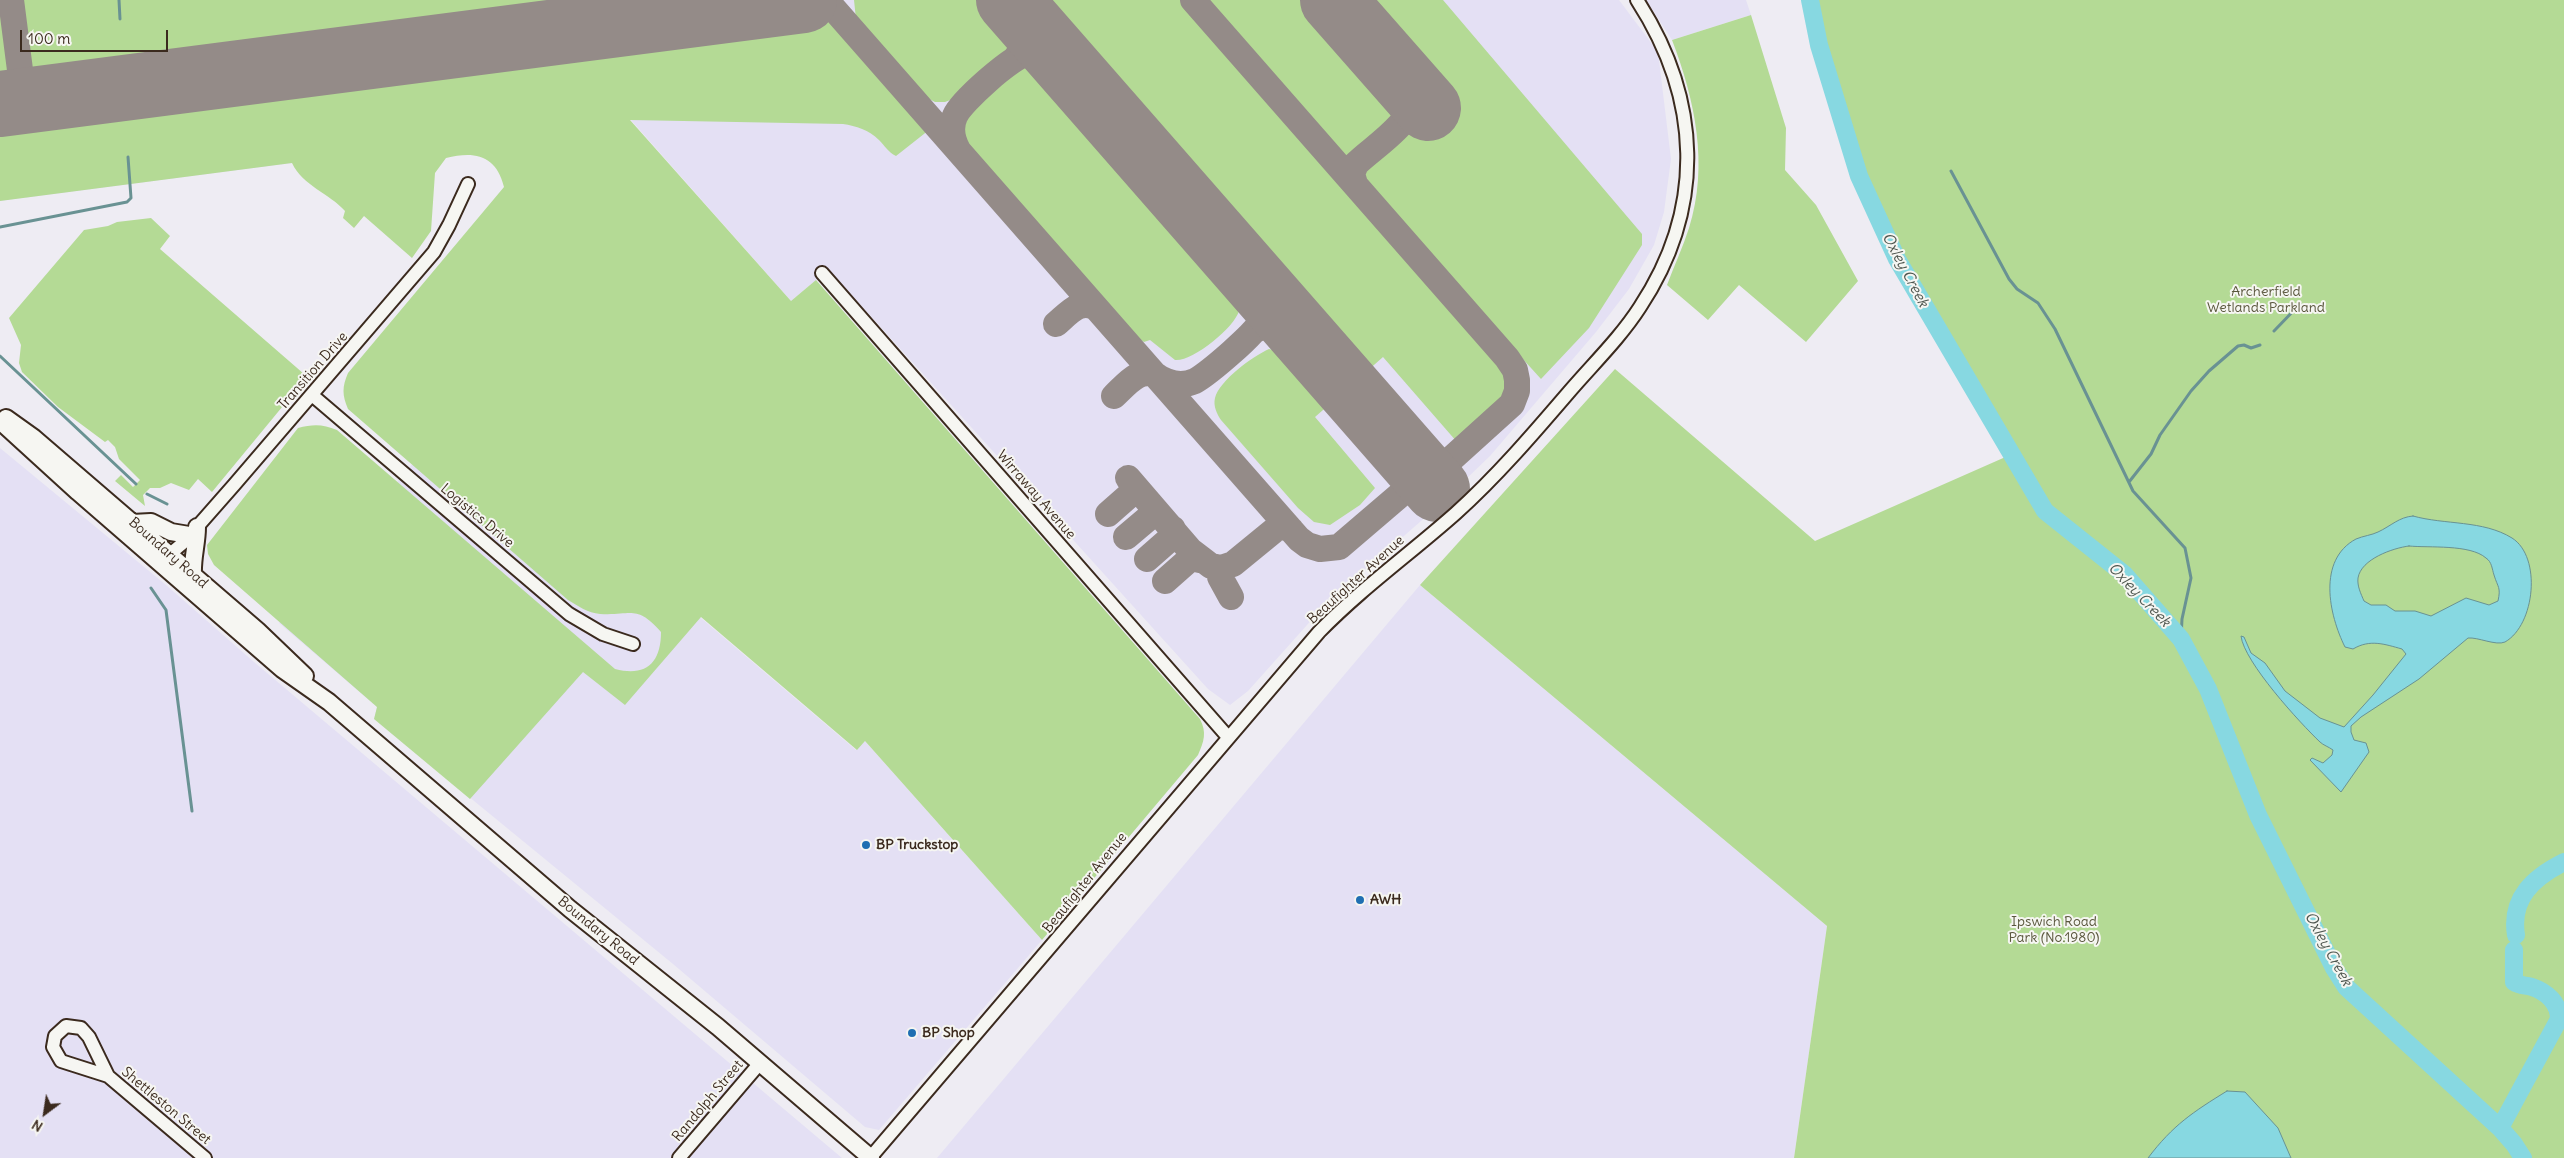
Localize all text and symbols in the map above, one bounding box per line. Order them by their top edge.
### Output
scale bar [22,20,170,52]
text: 100 m [28,29,70,48]
water label: Oxley Creek [1878,230,1932,310]
park label: Archerfield Wetlands Parkland [2207,284,2325,316]
street label: Transition Drive [275,329,351,413]
street label: Wirraway Avenue [993,447,1079,543]
street label: Logistics Drive [437,481,517,551]
street label: Boundary Road [125,514,211,592]
street label: Beaufighter Avenue [1304,532,1408,628]
water label: Oxley Creek [2104,559,2174,631]
street label: Beaufighter Avenue [1039,829,1131,937]
place label: BP Truckstop [876,837,958,853]
marker: BP Truckstop [860,839,872,851]
place label: AWH [1370,892,1401,908]
street label: Boundary Road [554,893,642,969]
marker: AWH [1354,894,1366,906]
water label: Oxley Creek [2300,909,2356,989]
park label: Ipswich Road Park (No.1980) [2008,914,2100,946]
place label: BP Shop [922,1025,975,1041]
marker: BP Shop [906,1027,918,1039]
street label: Randolph Street [669,1057,747,1145]
street label: Shettleston Street [118,1064,214,1148]
north arrow [20,1088,70,1138]
text: N [28,1116,46,1136]

